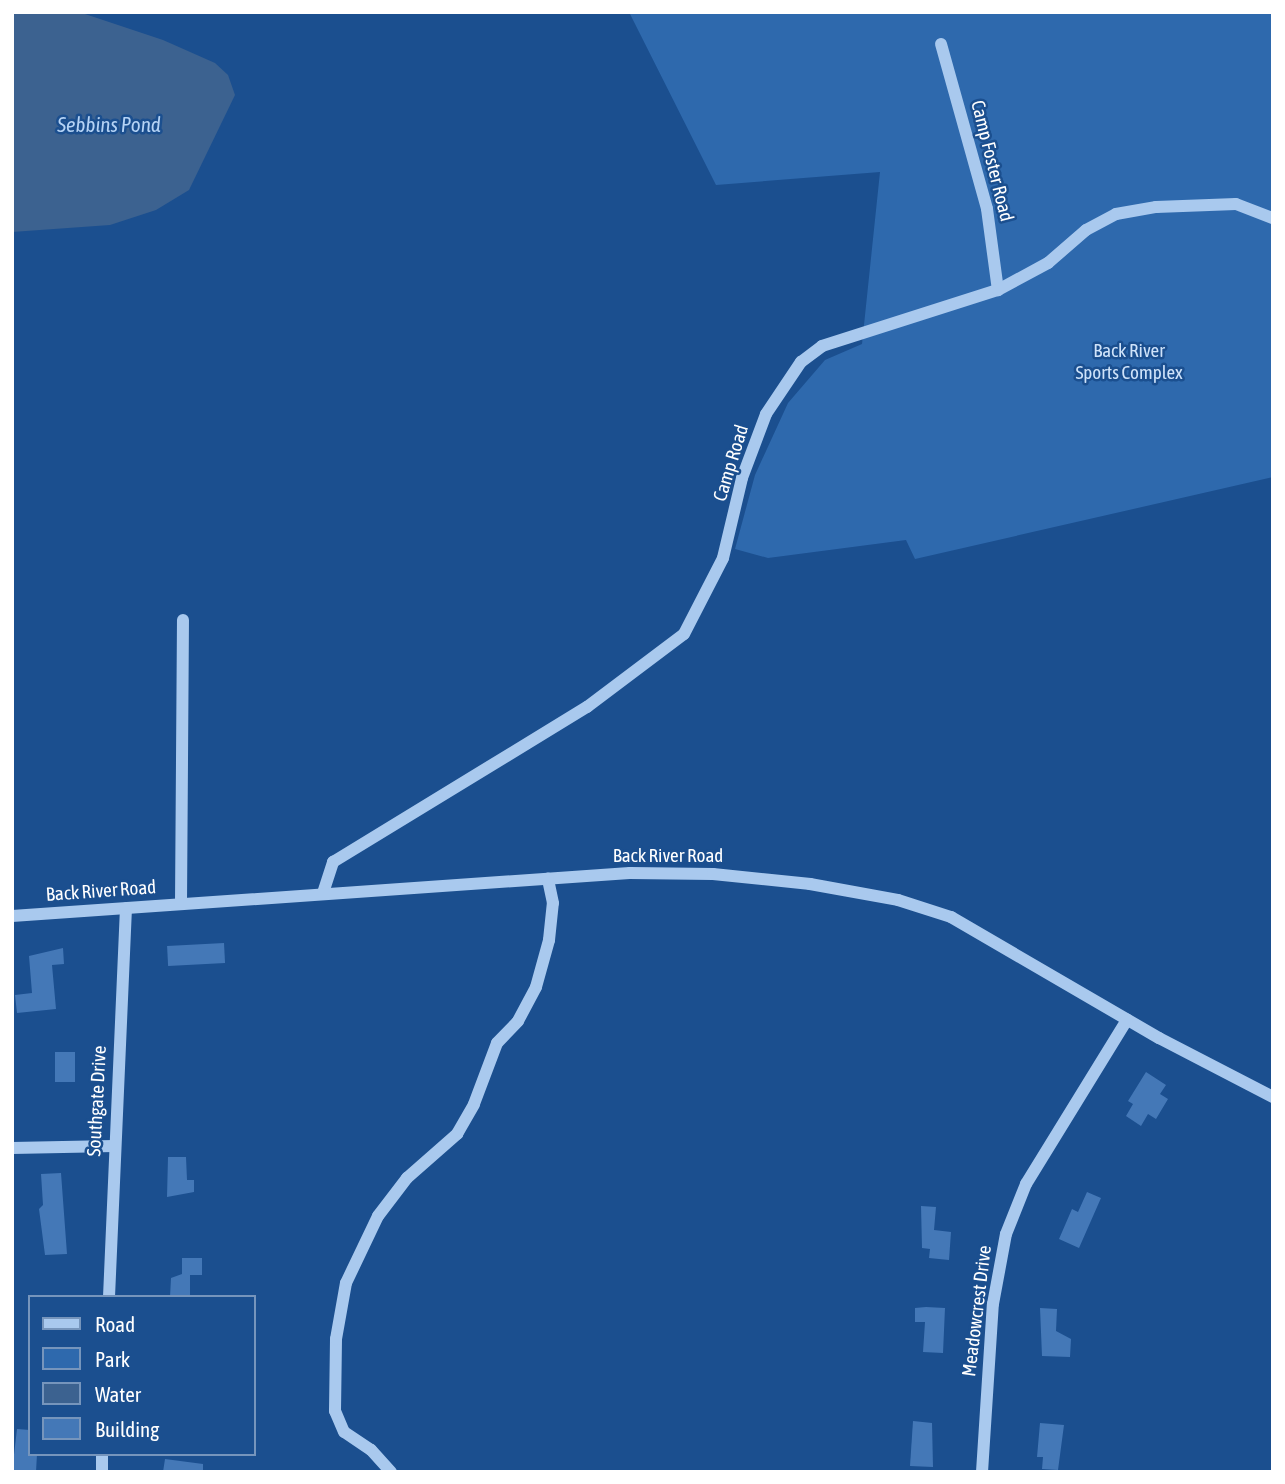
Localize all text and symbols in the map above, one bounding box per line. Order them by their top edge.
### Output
street label: Camp Foster Road [966,98,1018,224]
water label: Sebbins Pond [57,111,161,137]
park label: Back River Sports Complex [1075,340,1183,384]
street label: Camp Road [709,422,753,504]
street label: Back River Road [613,845,723,867]
street label: Back River Road [45,876,157,906]
street label: Southgate Drive [83,1045,111,1157]
street label: Meadowcrest Drive [958,1244,996,1378]
legend [28,1295,256,1456]
text: Road [95,1312,135,1336]
text: Park [95,1347,130,1371]
text: Water [95,1382,141,1406]
text: Building [95,1417,159,1441]

